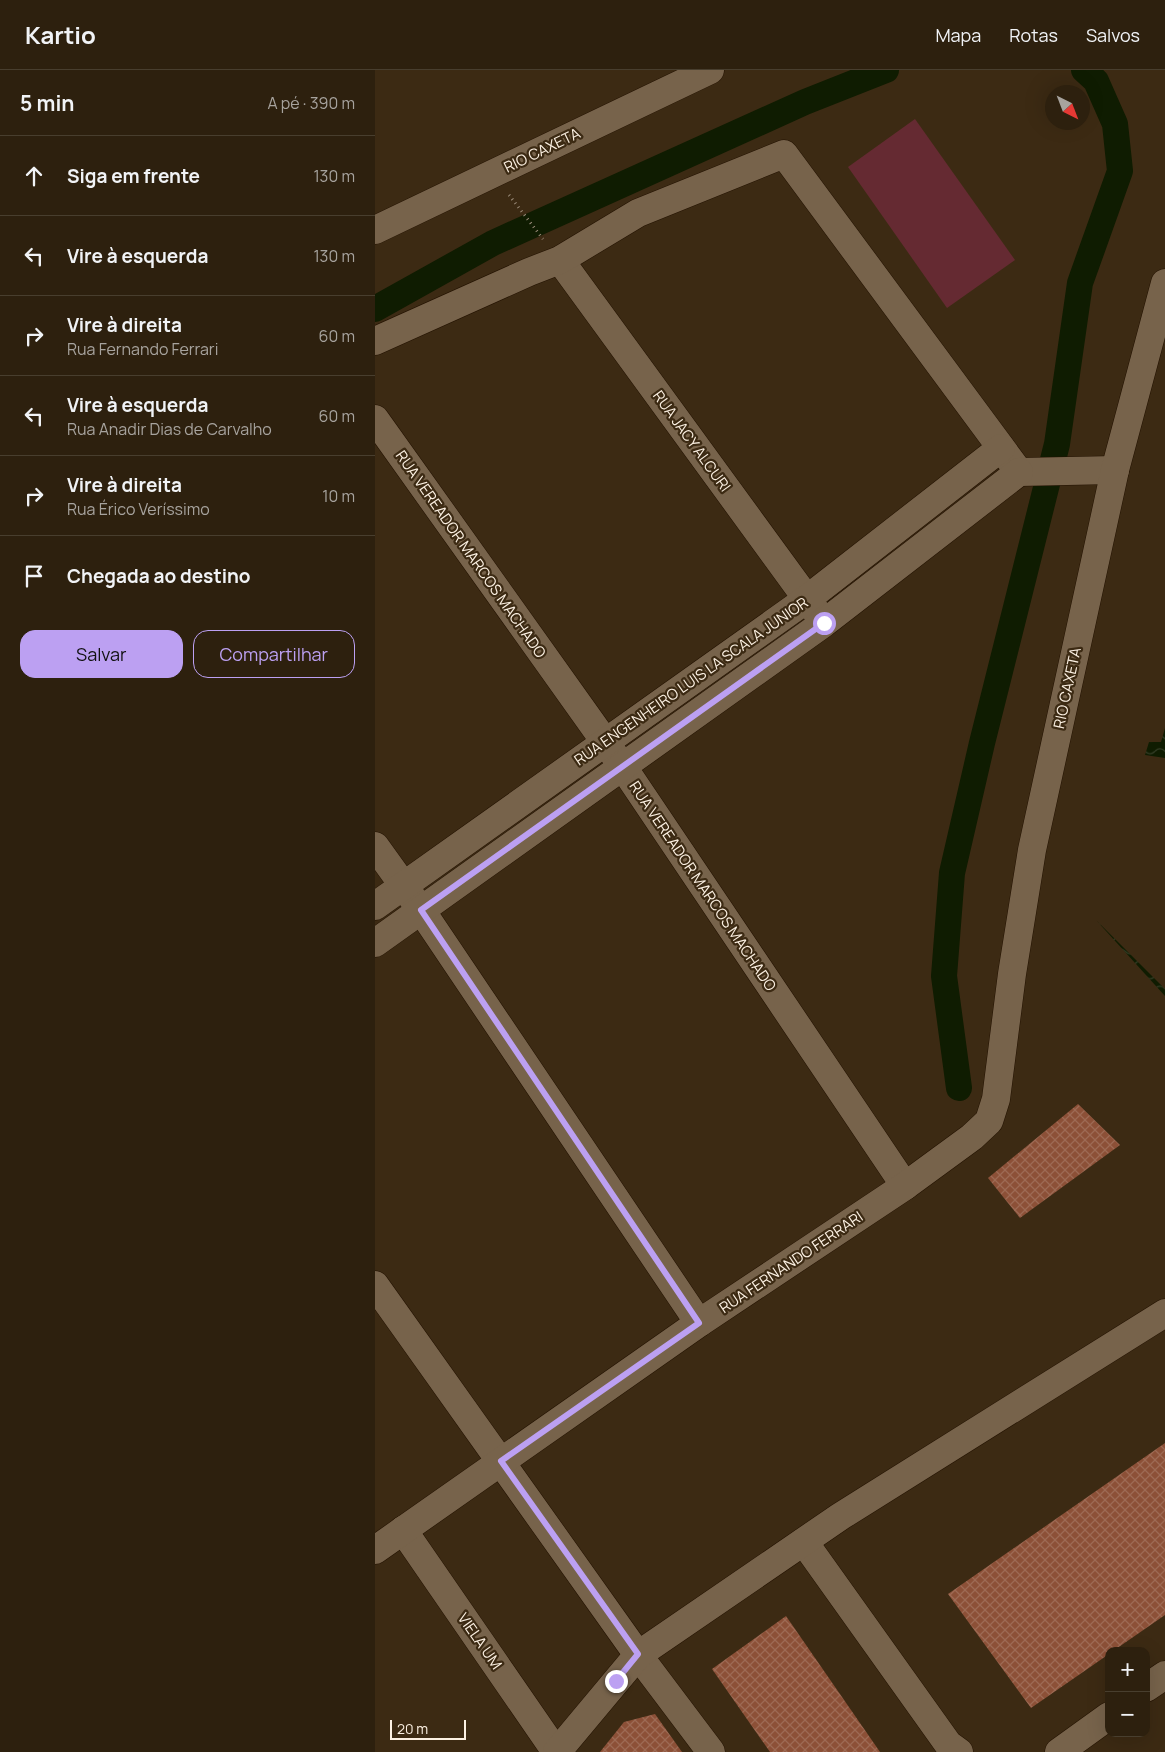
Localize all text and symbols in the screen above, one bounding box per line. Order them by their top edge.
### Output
text: Kartio [25,18,96,51]
text: Mapa [935,23,981,47]
text: Rotas [1009,23,1058,47]
text: Salvos [1086,23,1140,47]
north arrow [1045,85,1090,130]
text: 5 min [20,89,74,117]
text: A pé · 390 m [268,92,355,114]
street label: RIO CAXETA [500,122,584,178]
icon: ahead [20,162,48,190]
text: Siga em frente [67,163,200,189]
text: 130 m [313,165,355,187]
icon: left [20,242,48,270]
text: Vire à esquerda [67,243,208,269]
text: 130 m [313,245,355,267]
text: Vire à direita [67,312,182,338]
icon: right [20,322,48,350]
text: 60 m [319,325,355,347]
text: Rua Fernando Ferrari [67,338,218,360]
street label: RUA JACY ALCURI [648,386,736,496]
text: Vire à esquerda [67,392,208,418]
icon: left [20,402,48,430]
text: 60 m [319,405,355,427]
text: Rua Anadir Dias de Carvalho [67,418,272,440]
street label: RUA VEREADOR MARCOS MACHADO [391,446,551,662]
text: Vire à direita [67,472,182,498]
icon: right [20,482,48,510]
text: 10 m [322,485,355,507]
text: Rua Érico Veríssimo [67,498,210,520]
icon: arrive [20,562,48,590]
text: Chegada ao destino [67,563,250,589]
street label: RUA ENGENHEIRO LUIS LA SCALA JUNIOR [570,592,812,770]
route start [813,612,836,635]
button: Salvar [20,630,183,678]
button: Compartilhar [193,630,355,678]
street label: RIO CAXETA [1048,645,1086,731]
street label: RUA VEREADOR MARCOS MACHADO [625,777,781,995]
street label: RUA FERNANDO FERRARI [715,1206,867,1318]
street label: VIELA UM [453,1609,507,1673]
map controls [1105,1647,1150,1737]
button: + [1105,1647,1150,1692]
route end [605,1670,628,1693]
button: − [1105,1692,1150,1737]
scale bar [390,1717,466,1740]
text: 20 m [397,1719,428,1738]

